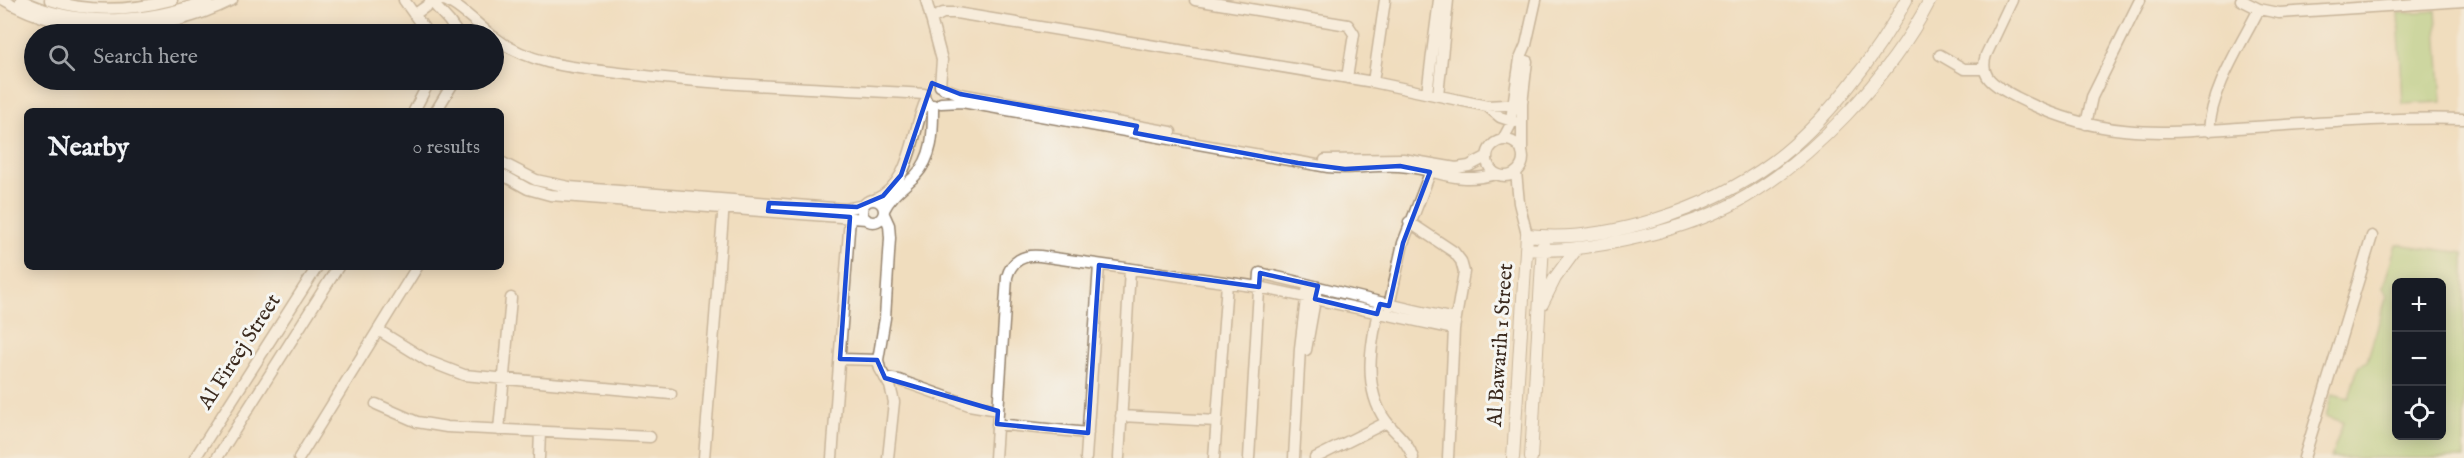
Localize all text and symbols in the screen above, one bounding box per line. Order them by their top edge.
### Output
search box [24,24,504,90]
icon: search [45,41,78,74]
text: Search here [93,43,198,71]
text: Nearby [48,131,129,164]
text: 0 results [413,135,480,160]
street label: Al Bawarih 1 Street [1482,262,1520,429]
map controls [2392,278,2446,440]
button: + [2392,278,2446,332]
street label: Al Fireej Street [192,289,287,416]
button: − [2392,332,2446,386]
button: locate [2392,386,2446,440]

